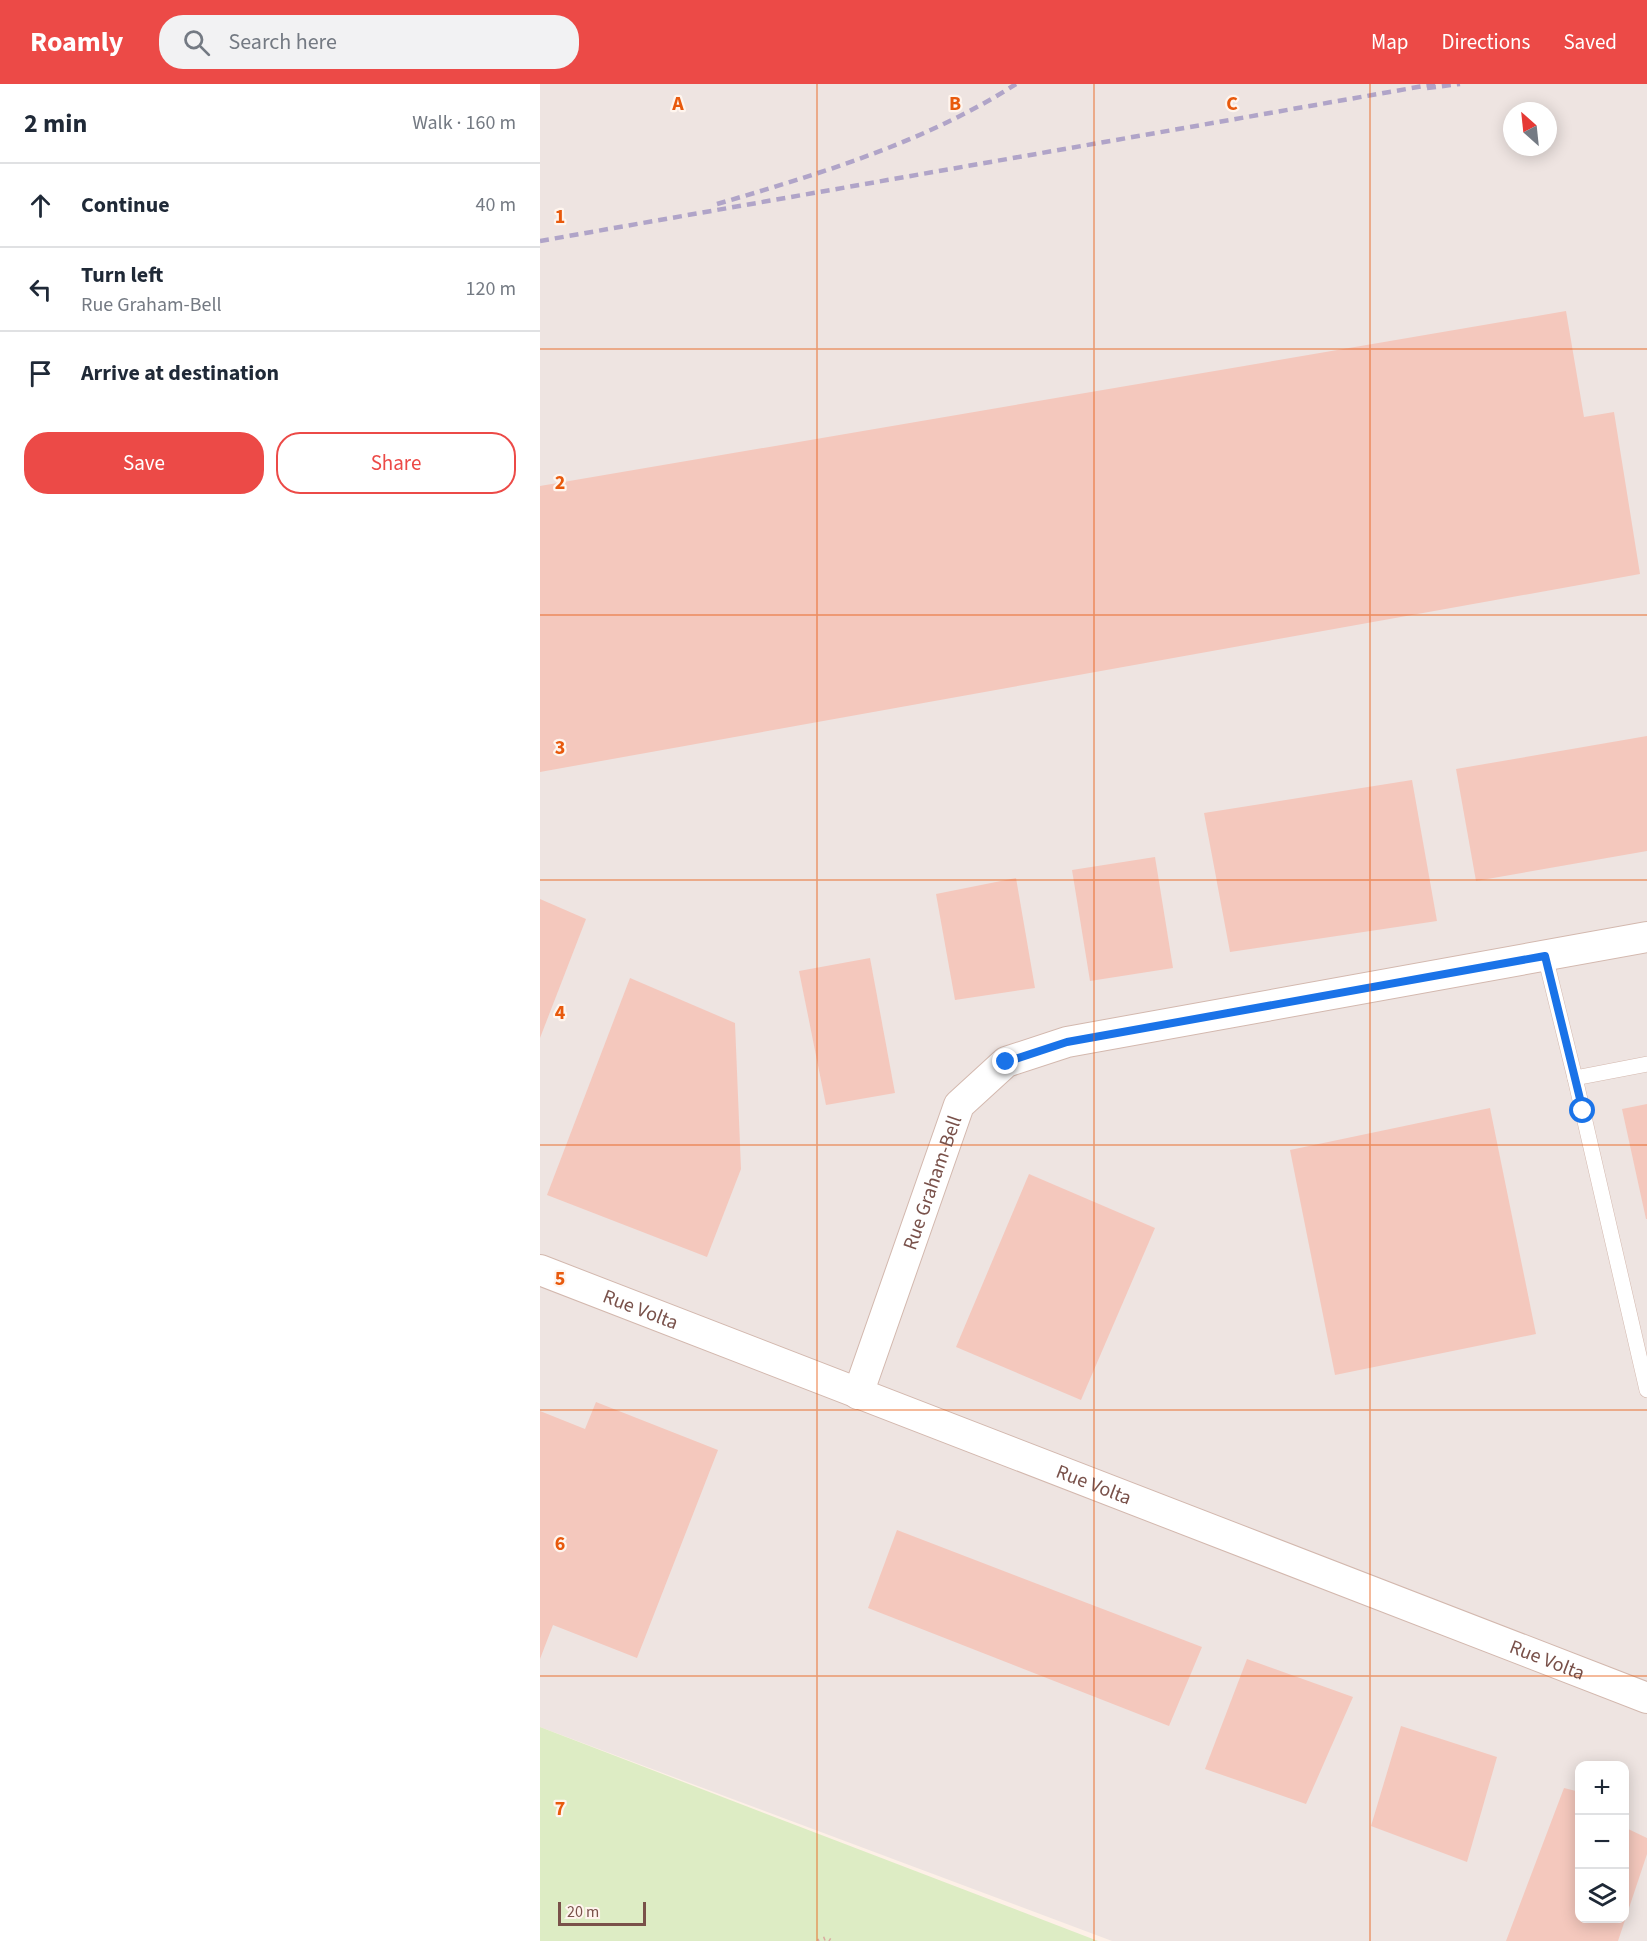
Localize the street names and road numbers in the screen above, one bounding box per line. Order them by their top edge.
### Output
street label: Rue Graham-Bell [896,1112,969,1254]
street label: Rue Volta [599,1283,682,1337]
street label: Rue Volta [1052,1458,1135,1512]
street label: Rue Volta [1505,1633,1589,1688]

